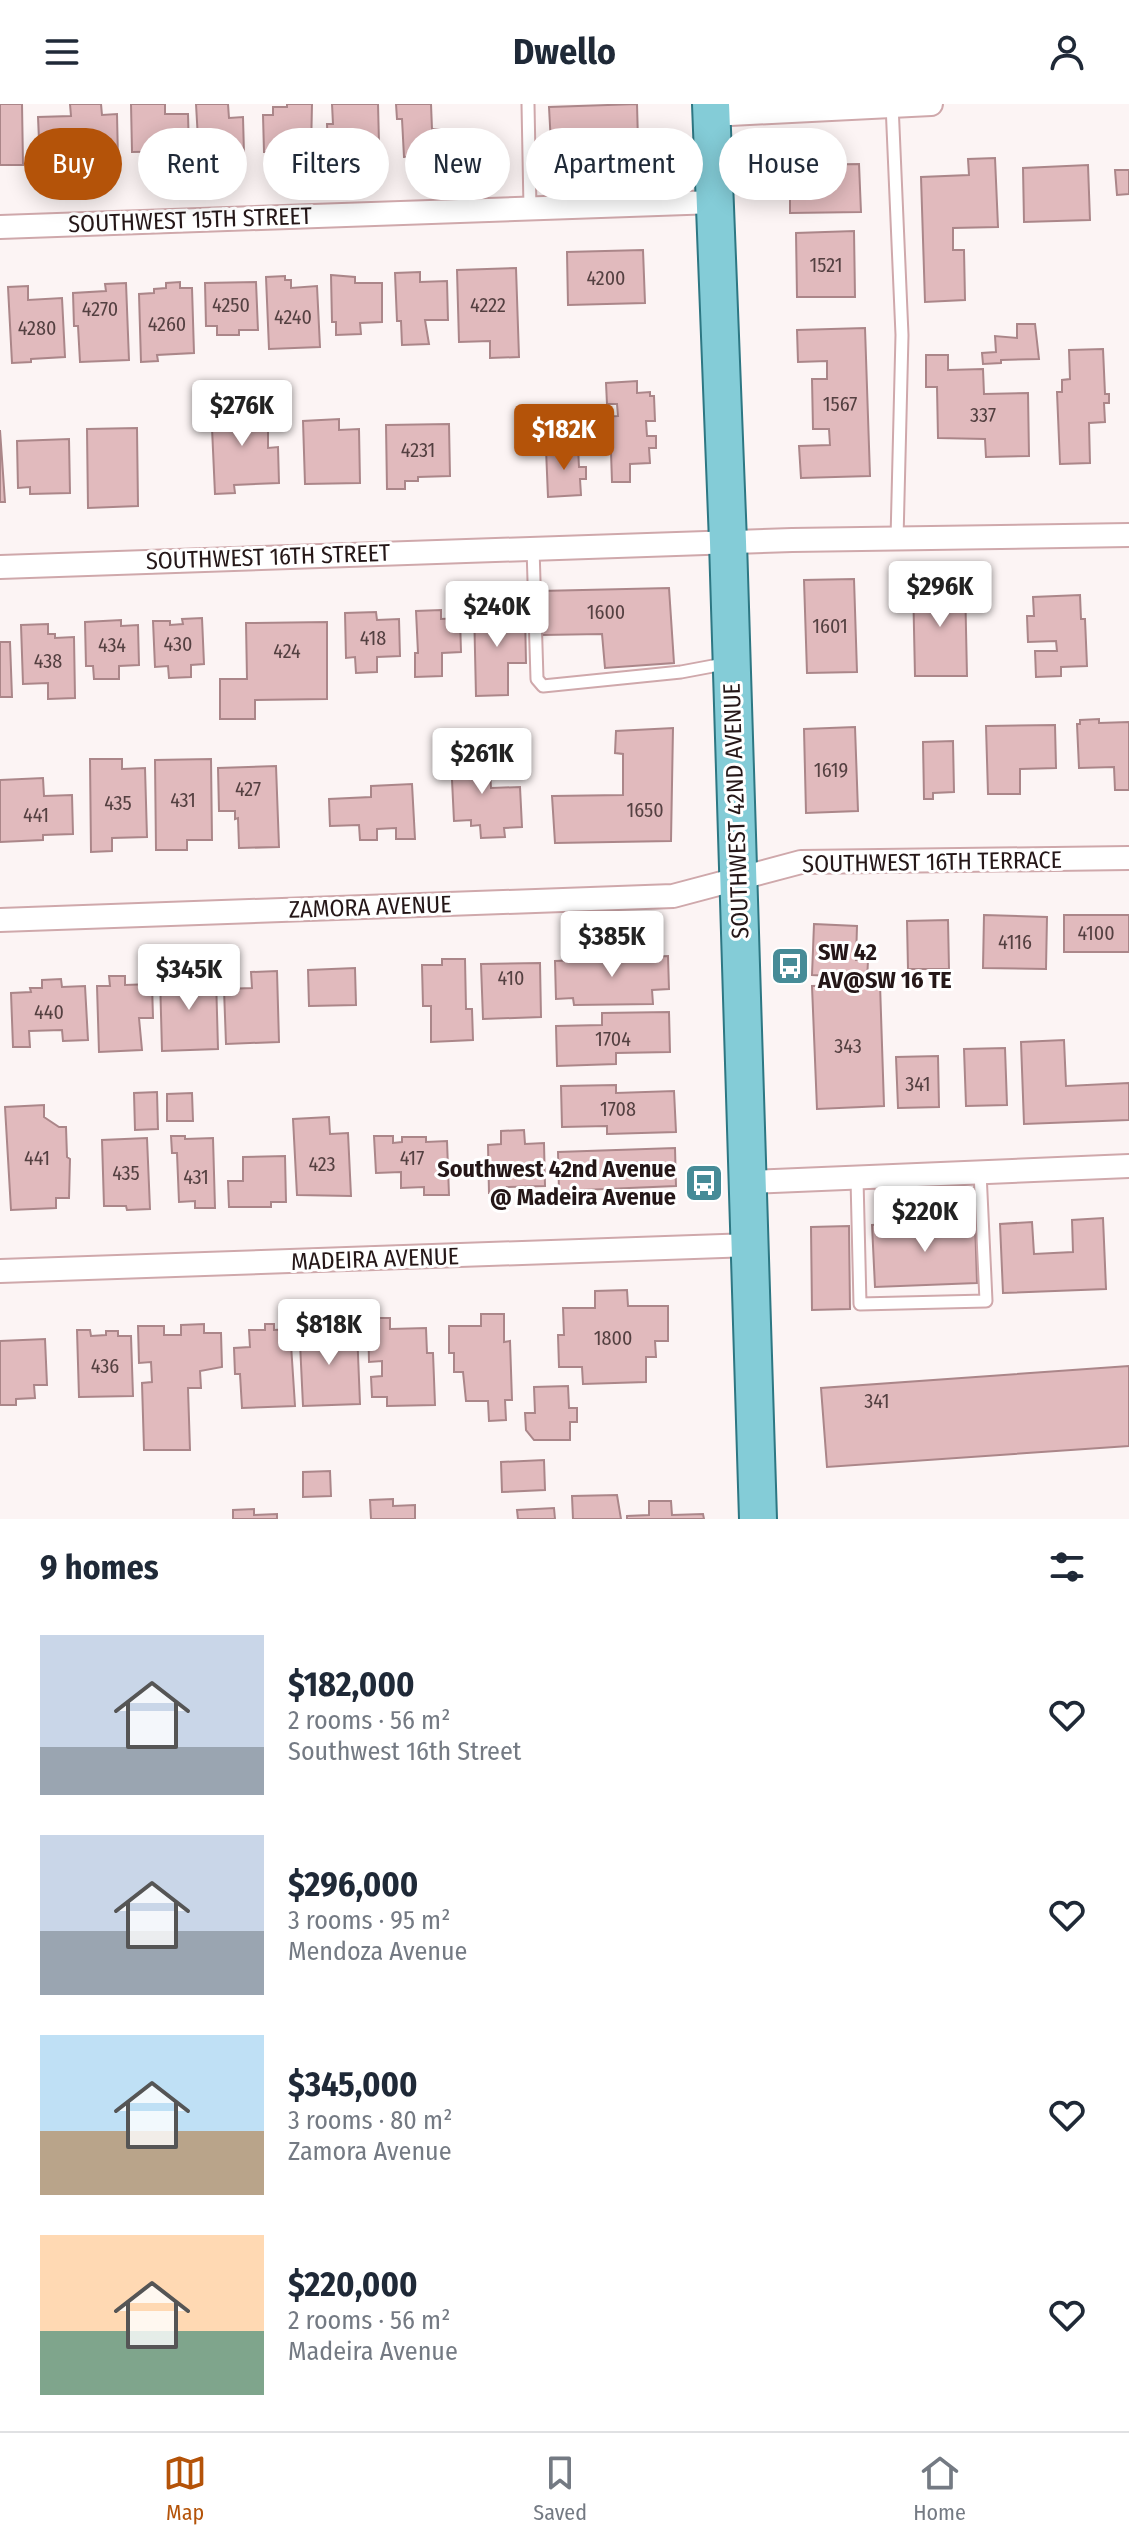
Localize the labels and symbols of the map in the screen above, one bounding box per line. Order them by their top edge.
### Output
street label: SOUTHWEST 15TH STREET [68,202,312,238]
house number: 1521 [810,253,842,277]
house number: 4200 [586,266,626,290]
house number: 4250 [212,293,250,317]
house number: 4222 [470,293,506,317]
house number: 4270 [82,297,118,321]
house number: 4240 [274,305,312,329]
house number: 4260 [148,312,186,336]
house number: 4280 [18,316,56,340]
pin: $276K [186,380,298,448]
house number: 1567 [823,392,857,416]
house number: 337 [970,403,996,427]
pin: $182K [508,404,620,472]
house number: 4231 [401,438,435,462]
street label: SOUTHWEST 16TH STREET [145,539,391,575]
pin: $296K [884,561,996,629]
pin: $240K [441,581,553,649]
house number: 1600 [587,600,625,624]
house number: 1601 [812,614,848,638]
house number: 418 [360,626,386,650]
house number: 430 [164,632,192,656]
house number: 434 [98,633,126,657]
house number: 424 [273,639,301,663]
house number: 438 [34,649,62,673]
street label: SOUTHWEST 42ND AVENUE [718,683,754,939]
pin: $261K [426,728,538,796]
house number: 1619 [814,758,848,782]
house number: 427 [235,777,261,801]
house number: 431 [170,788,196,812]
house number: 435 [104,791,132,815]
house number: 1650 [626,798,664,822]
house number: 441 [23,803,49,827]
street label: SOUTHWEST 16TH TERRACE [802,846,1062,878]
street label: ZAMORA AVENUE [288,890,452,924]
pin: $385K [556,911,668,979]
house number: 4100 [1077,921,1115,945]
house number: 4116 [998,930,1032,954]
place label: SW 42 AV@SW 16 TE [817,938,952,994]
pin: $345K [133,944,245,1012]
bus stop icon: SW 42 AV@SW 16 TE [769,945,811,987]
house number: 410 [498,966,524,990]
house number: 440 [34,1000,64,1024]
house number: 1704 [595,1027,631,1051]
house number: 343 [834,1034,862,1058]
house number: 341 [905,1072,931,1096]
house number: 1708 [600,1097,636,1121]
house number: 441 [24,1146,50,1170]
house number: 417 [400,1146,424,1170]
house number: 423 [308,1152,336,1176]
place label: Southwest 42nd Avenue @ Madeira Avenue [437,1155,676,1211]
house number: 435 [112,1161,140,1185]
bus stop icon: Southwest 42nd Avenue @ Madeira Avenue [683,1162,725,1204]
house number: 431 [183,1165,209,1189]
pin: $220K [869,1186,981,1254]
street label: MADEIRA AVENUE [290,1242,460,1276]
pin: $818K [273,1299,385,1367]
house number: 1800 [594,1326,632,1350]
house number: 436 [91,1354,119,1378]
house number: 341 [864,1389,890,1413]

